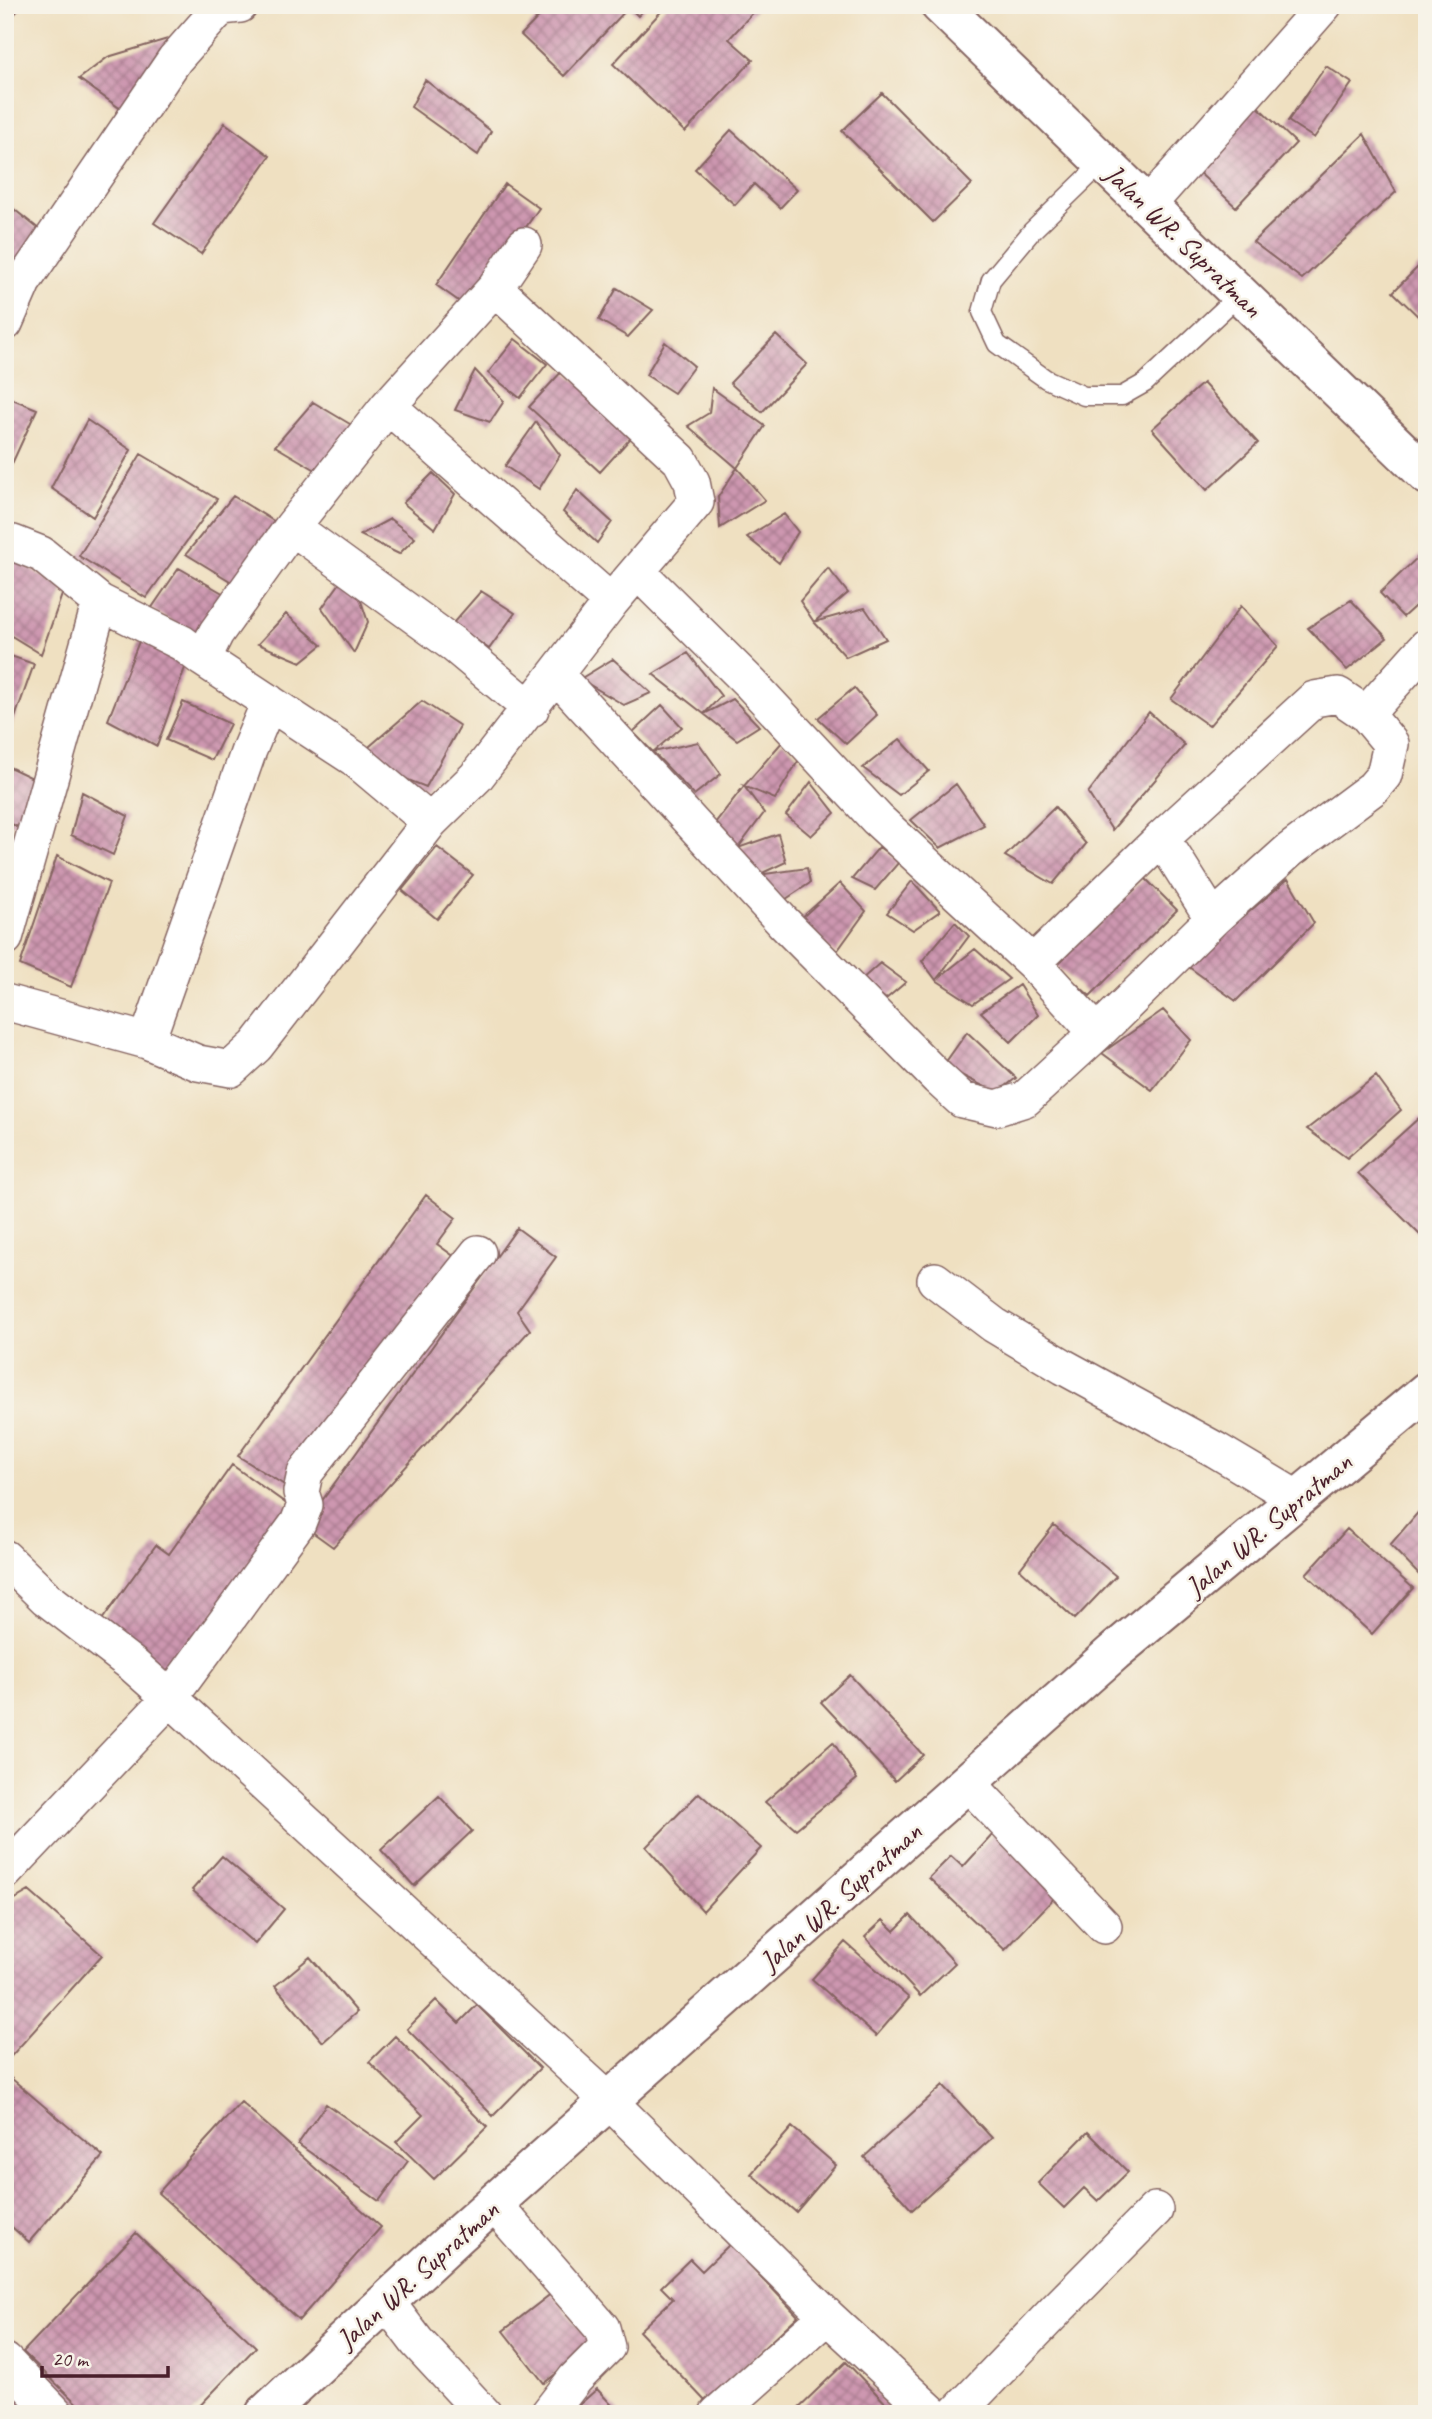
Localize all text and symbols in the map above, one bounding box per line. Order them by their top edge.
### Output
street label: Jalan WR. Supratman [1096,155,1270,325]
street label: Jalan WR. Supratman [1176,1444,1359,1605]
street label: Jalan WR. Supratman [750,1814,929,1980]
street label: Jalan WR. Supratman [327,2192,506,2358]
scale bar [42,2335,168,2379]
text: 20 m [52,2346,90,2372]

